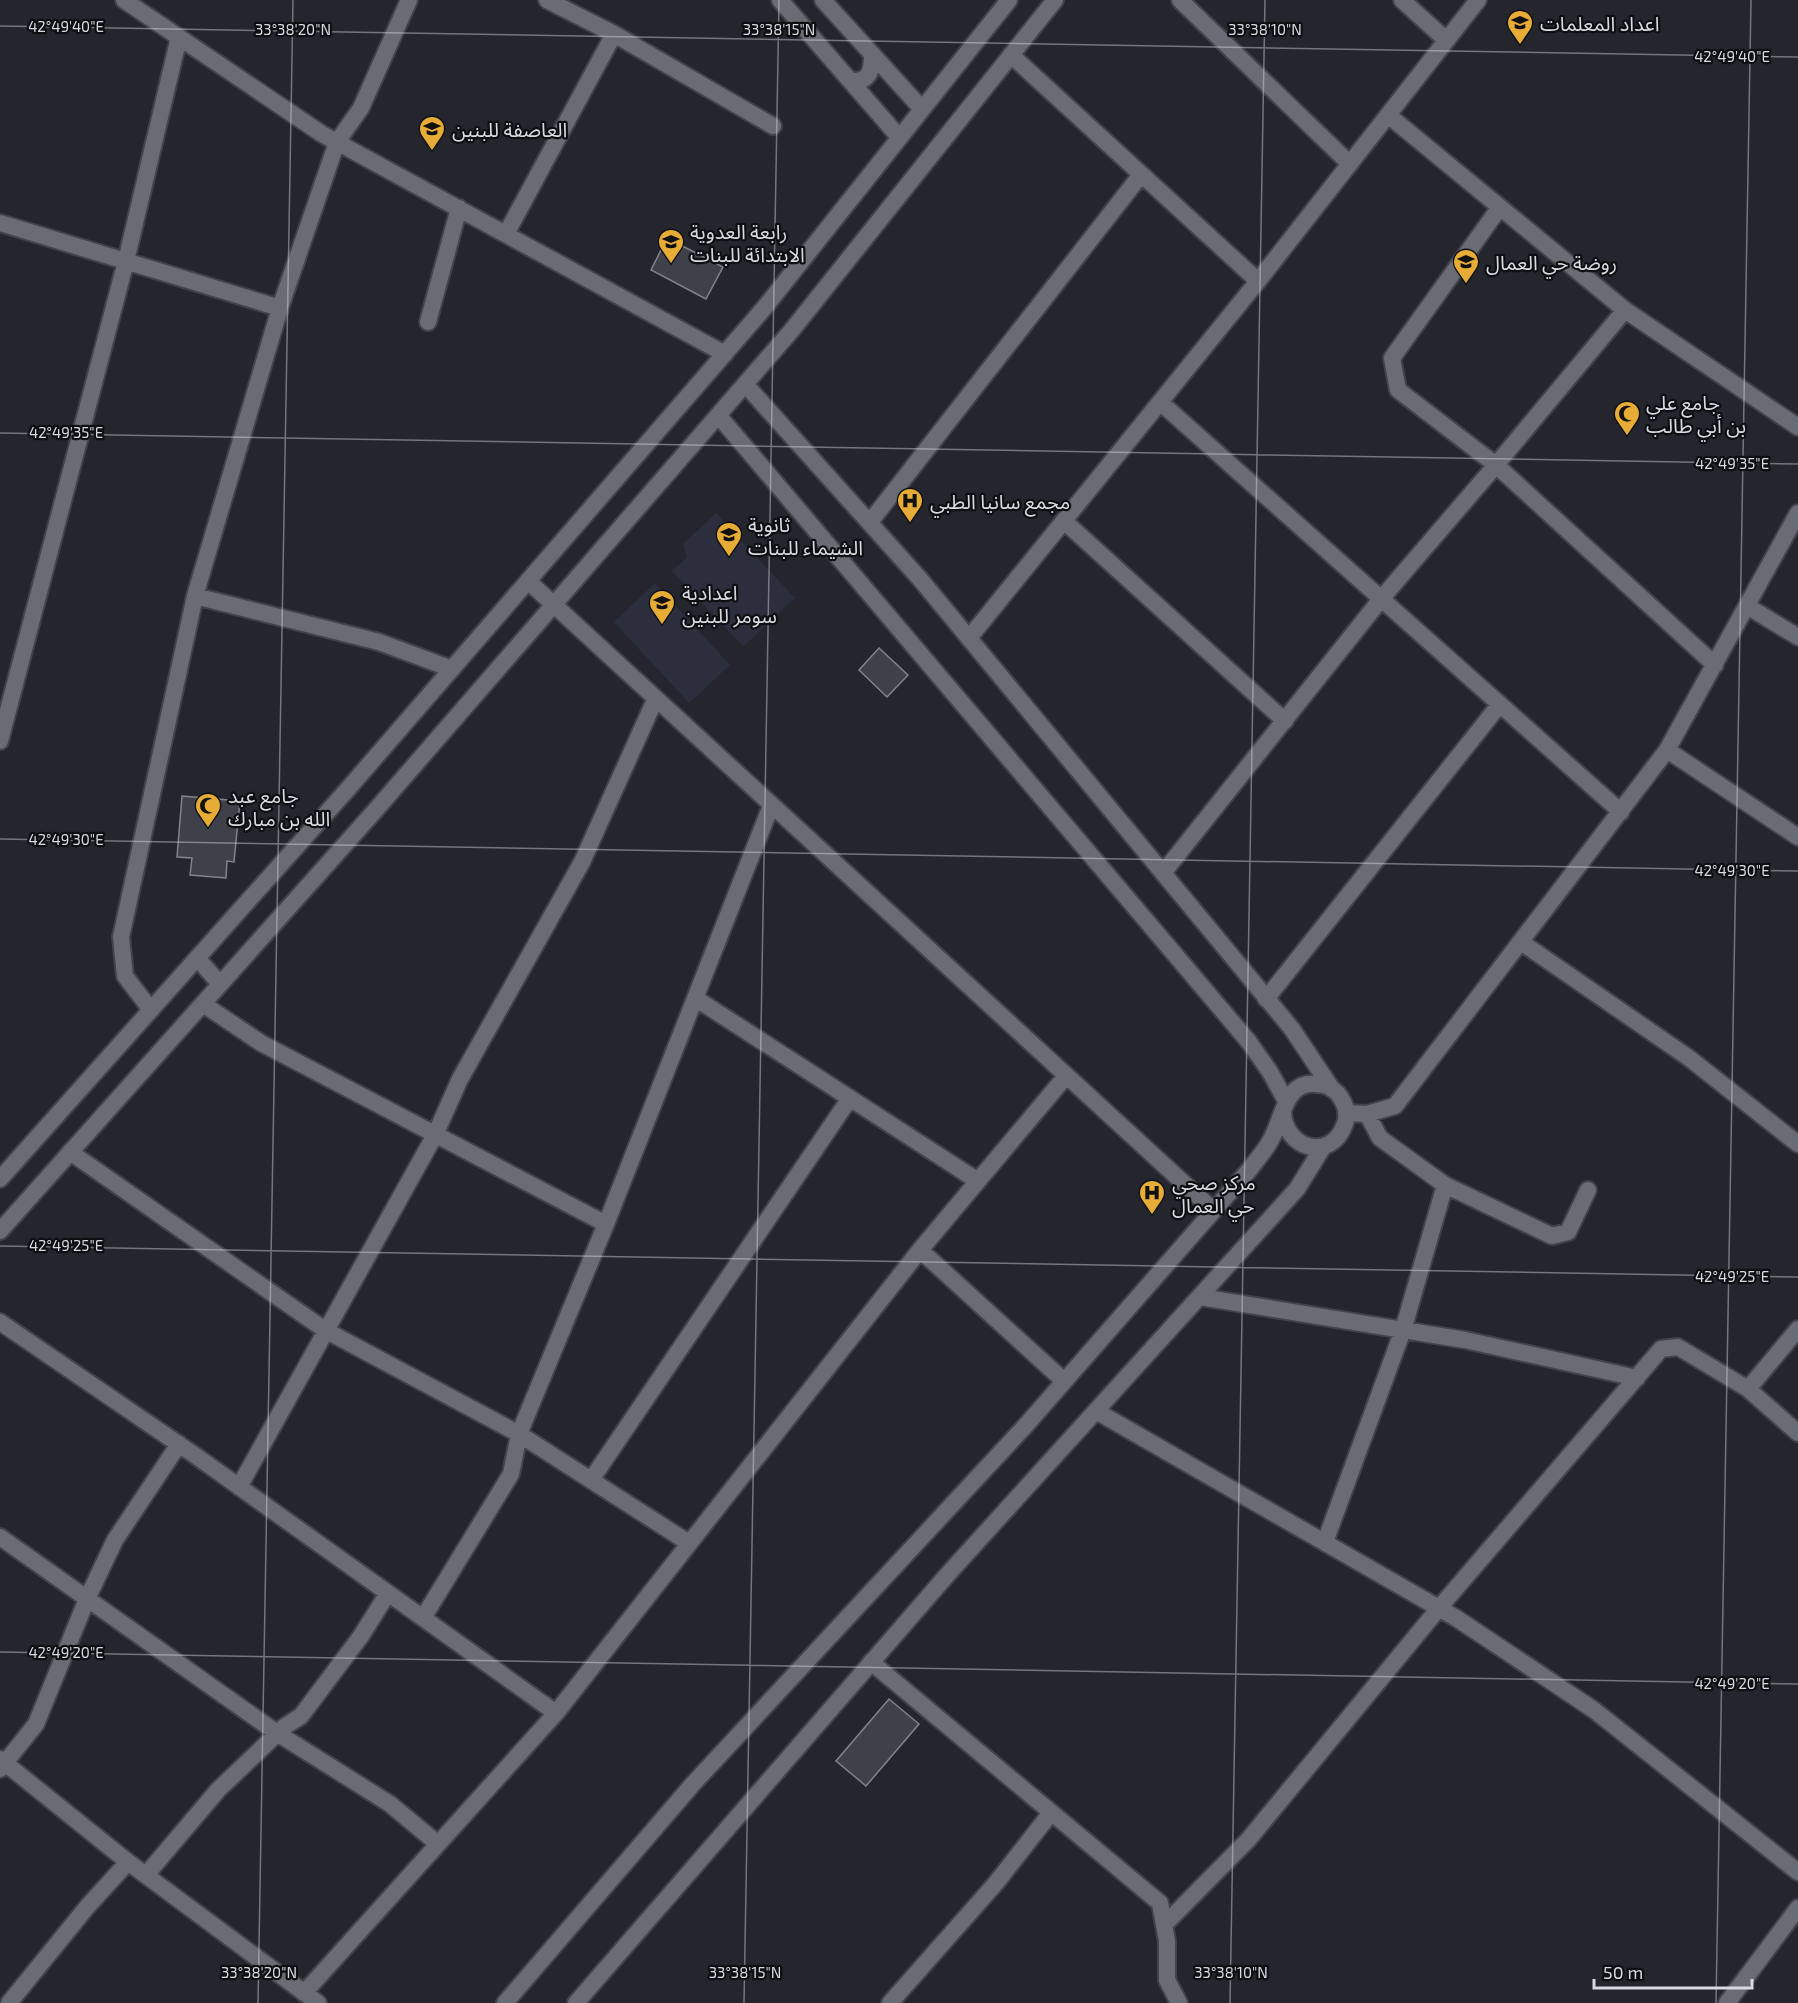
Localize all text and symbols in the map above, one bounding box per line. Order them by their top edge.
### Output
school or university icon: اعداد المعلمات [1505,8,1535,46]
place label: اعداد المعلمات [1540,11,1659,35]
text: 42°49'40"E [28,17,104,35]
text: 33°38'20"N [255,20,331,38]
text: 33°38'15"N [743,20,815,38]
text: 33°38'10"N [1228,20,1302,38]
text: 42°49'40"E [1694,47,1770,65]
school or university icon: العاصفة للبنين [417,114,447,152]
place label: العاصفة للبنين [452,117,567,142]
place label: رابعة العدوية الابتدائة للبنات [690,219,805,266]
school or university icon: رابعة العدوية الابتدائة للبنات [656,227,686,265]
school or university icon: روضة حي العمال [1451,247,1481,285]
place label: روضة حي العمال [1486,250,1617,279]
place label: جامع علي بن أبي طالب [1646,390,1746,442]
mosque icon: جامع علي بن أبي طالب [1612,399,1642,437]
text: 42°49'35"E [29,423,103,441]
text: 42°49'35"E [1695,454,1769,472]
hospital icon: مجمع سانيا الطبي [895,486,925,524]
place label: مجمع سانيا الطبي [930,489,1070,518]
place label: ثانوية الشيماء للبنات [748,512,863,559]
school or university icon: ثانوية الشيماء للبنات [714,520,744,558]
place label: اعدادية سومر للبنين [682,580,777,628]
school or university icon: اعدادية سومر للبنين [647,588,677,626]
place label: جامع عبد الله بن مبارك [228,783,330,831]
mosque icon: جامع عبد الله بن مبارك [193,791,223,829]
text: 42°49'30"E [28,830,104,848]
text: 42°49'30"E [1694,861,1770,879]
place label: مركز صحي حي العمال [1172,1170,1256,1222]
hospital icon: مركز صحي حي العمال [1137,1178,1167,1216]
text: 42°49'25"E [29,1236,103,1254]
text: 42°49'25"E [1695,1267,1769,1285]
text: 42°49'20"E [28,1643,104,1661]
text: 42°49'20"E [1694,1674,1770,1692]
scale bar [1594,1952,1752,1990]
text: 50 m [1603,1961,1643,1983]
text: 33°38'20"N [221,1963,297,1981]
text: 33°38'15"N [709,1963,781,1981]
text: 33°38'10"N [1194,1963,1268,1981]

